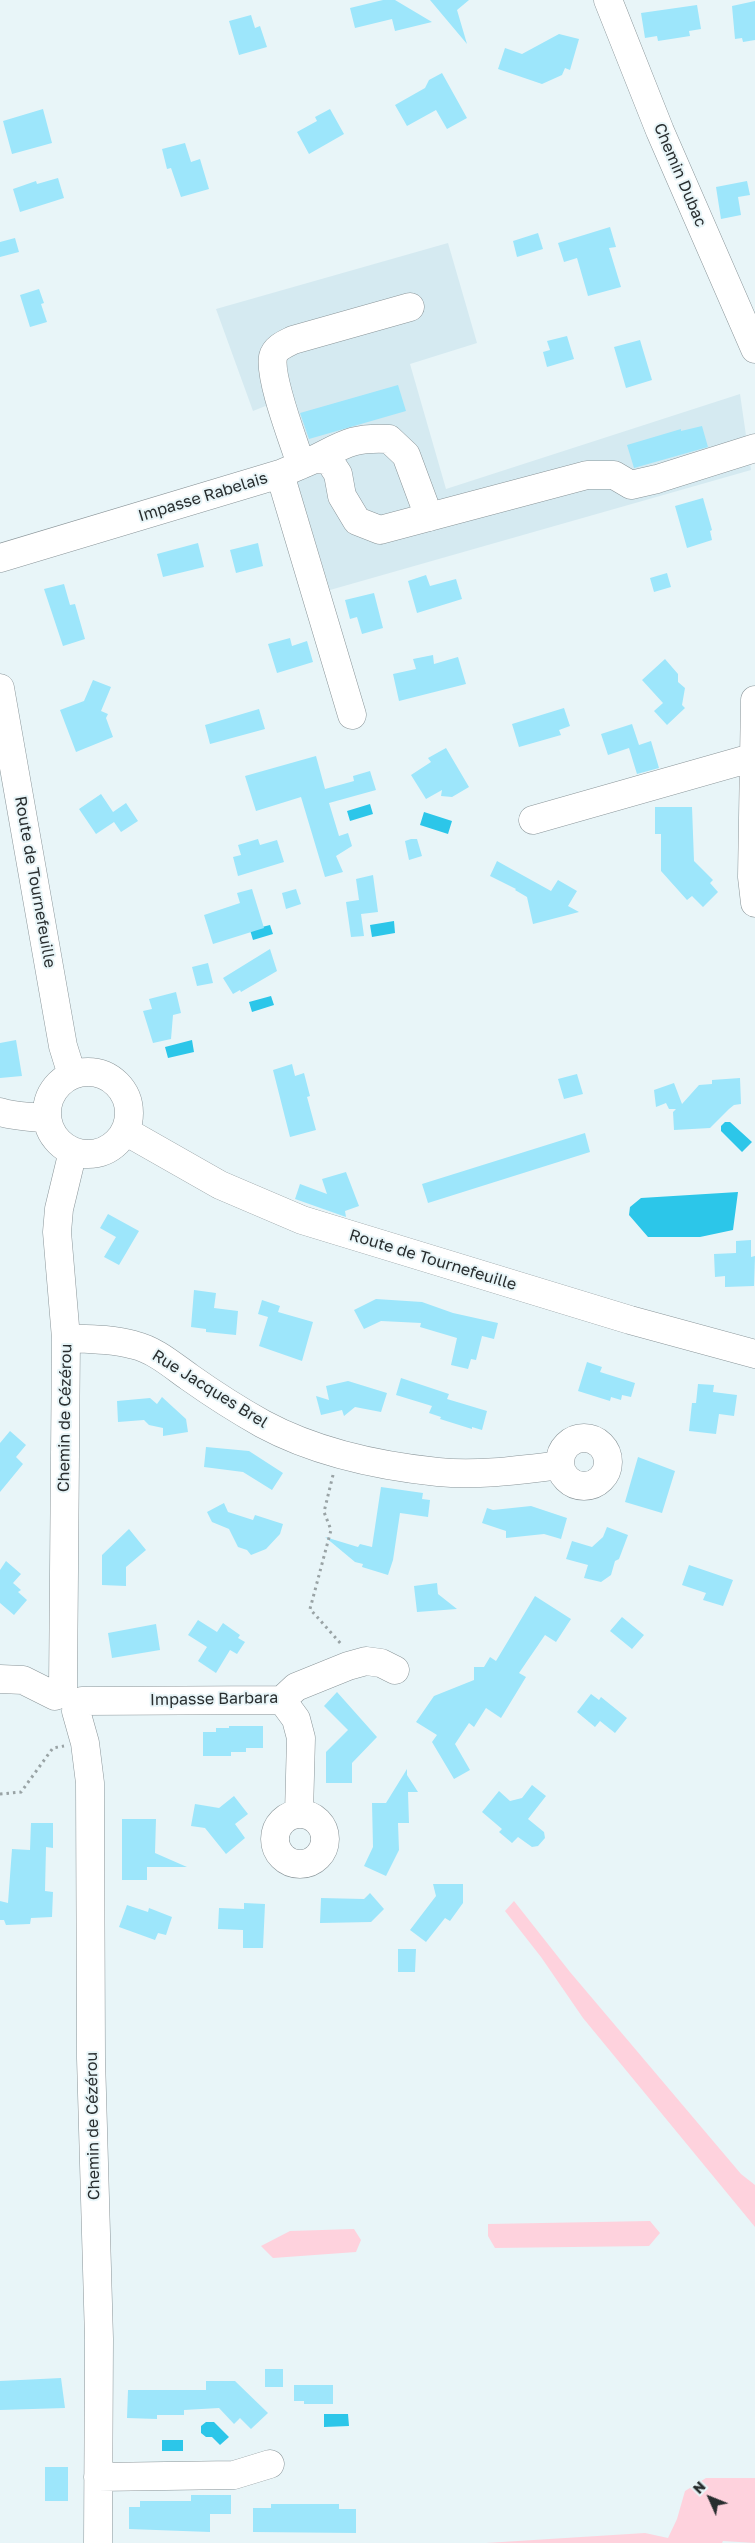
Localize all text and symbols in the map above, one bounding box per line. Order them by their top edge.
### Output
street label: Chemin Dubac [650,120,710,230]
street label: Impasse Rabelais [136,468,270,526]
street label: Route de Tournefeuille [10,795,60,969]
street label: Route de Tournefeuille [347,1225,519,1295]
street label: Chemin de Cézérou [54,1344,76,1492]
street label: Rue Jacques Brel [149,1346,271,1432]
street label: Impasse Barbara [150,1688,278,1710]
street label: Chemin de Cézérou [82,2052,104,2200]
north arrow [685,2473,735,2523]
text: N [689,2478,709,2497]

